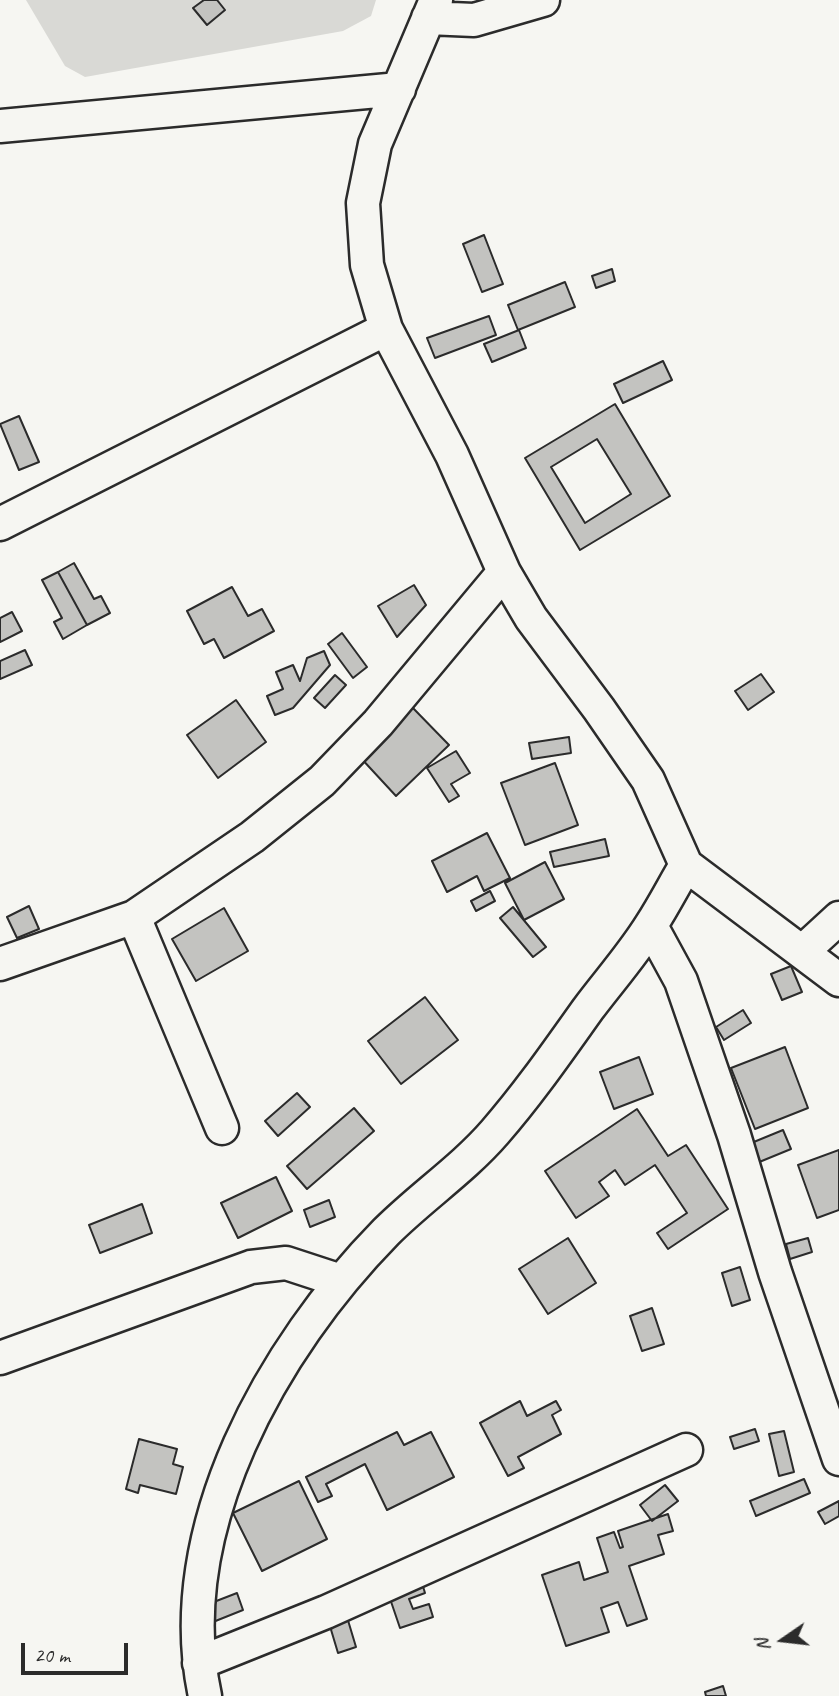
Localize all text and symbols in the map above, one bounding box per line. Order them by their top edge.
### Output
north arrow [748,1605,818,1675]
scale bar [24,1630,131,1674]
text: N [750,1636,776,1654]
text: 20 m [34,1642,70,1668]

